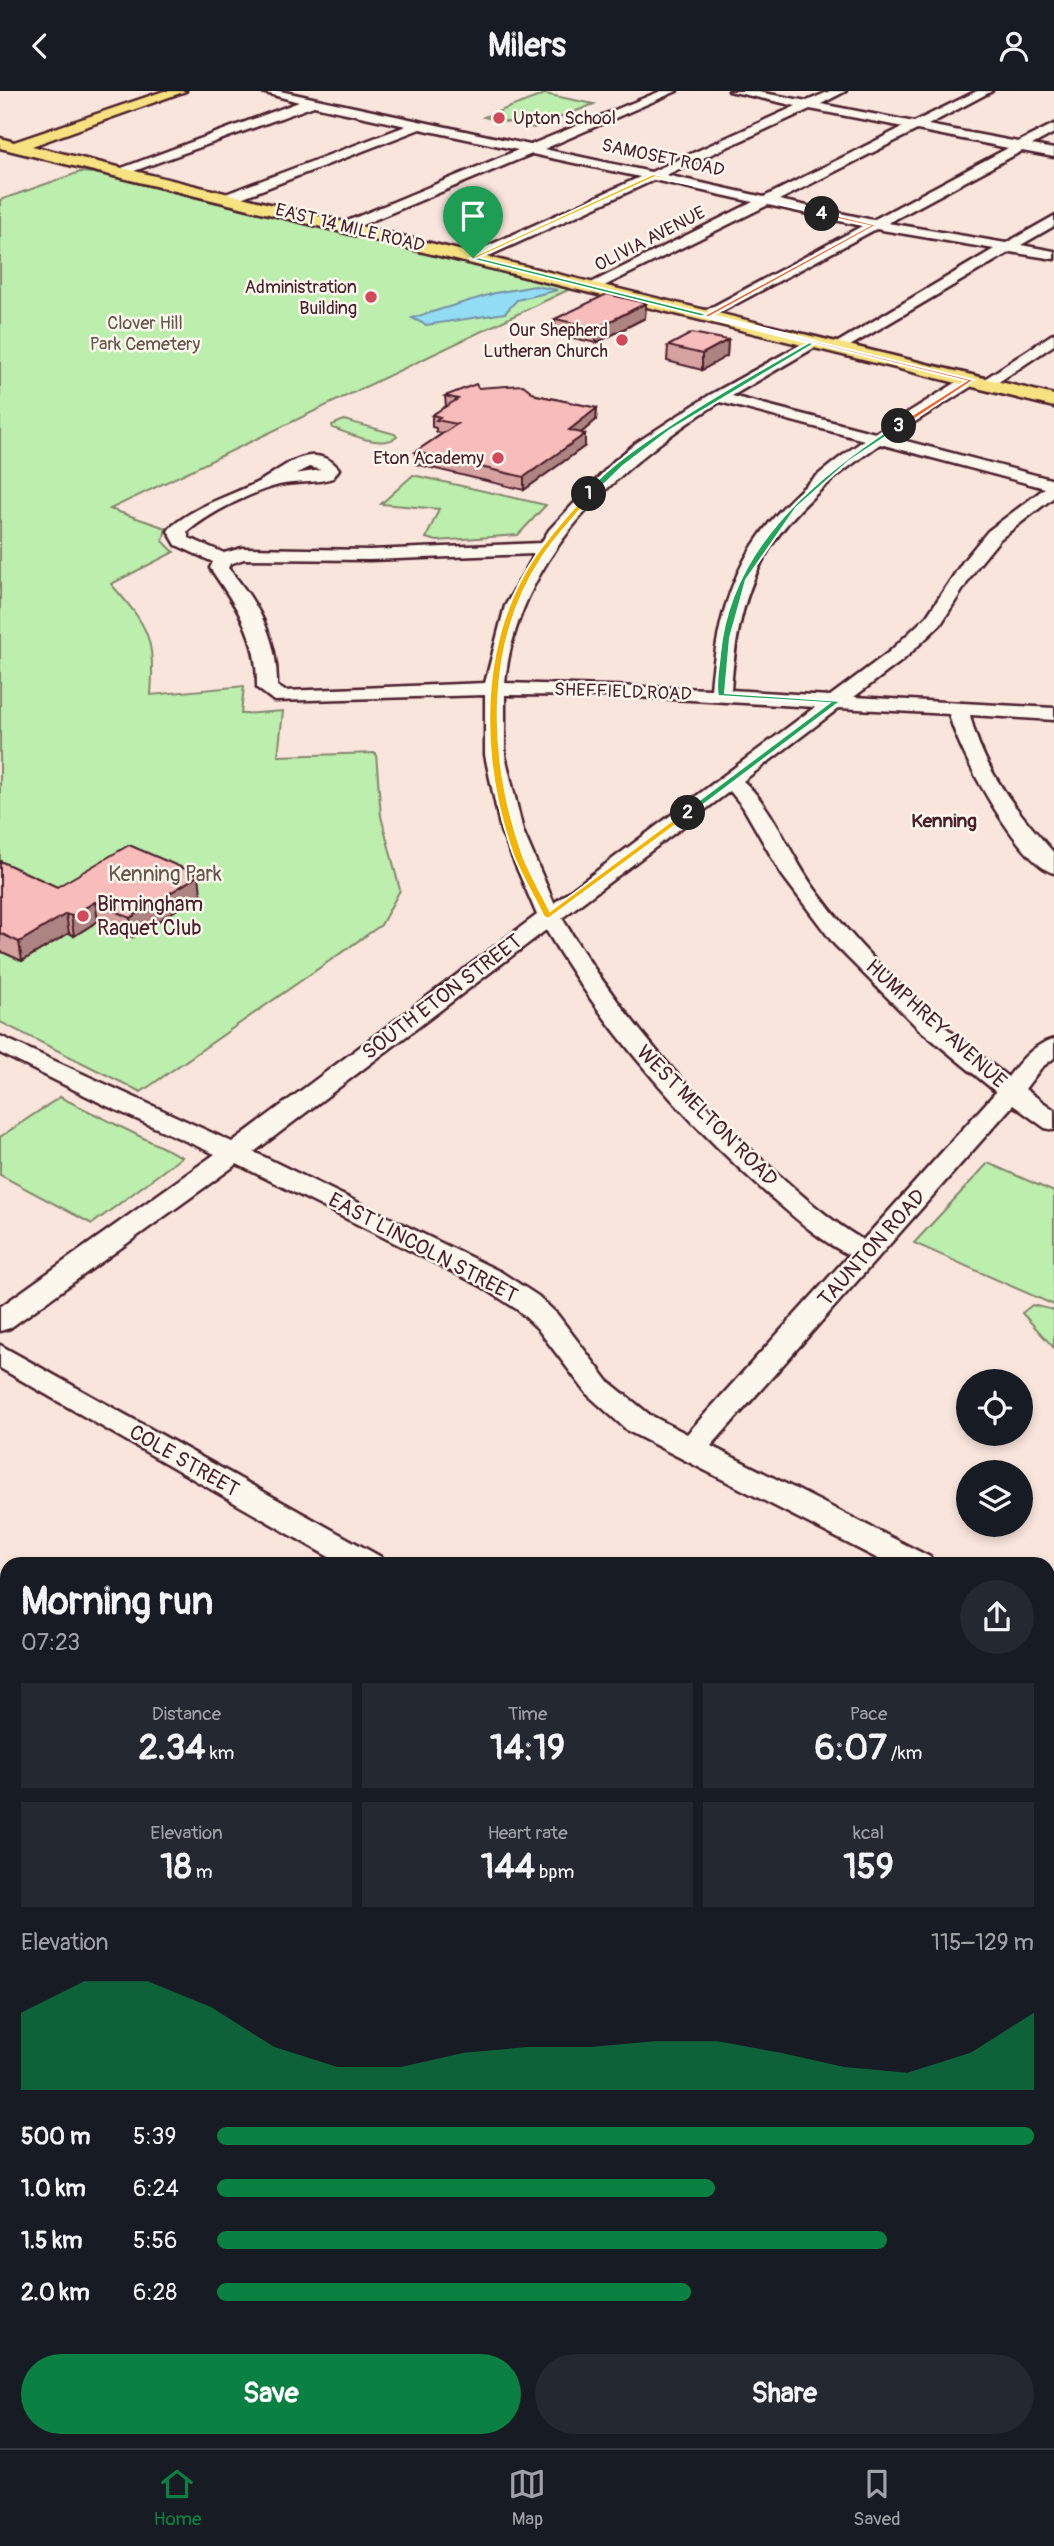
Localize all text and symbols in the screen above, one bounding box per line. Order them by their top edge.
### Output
text: Milers [488,26,566,66]
icon: back [21,27,59,65]
icon: person [995,27,1033,65]
place label: Upton School [513,107,616,130]
marker: Upton School [491,110,507,126]
street label: SAMOSET ROAD [599,134,727,182]
pin [443,186,503,258]
icon: arrive [454,197,492,235]
pin: 4 [804,197,840,231]
street label: EAST 14 MILE ROAD [273,198,427,258]
street label: OLIVIA AVENUE [591,201,709,277]
text: 4 [816,201,827,225]
place label: Administration Building [244,276,357,320]
marker: Administration Building [363,289,379,305]
park label: Clover Hill Park Cemetery [90,312,200,356]
place label: Our Shepherd Lutheran Church [483,319,608,363]
marker: Our Shepherd Lutheran Church [614,332,630,348]
pin: 3 [881,409,916,443]
text: 3 [893,413,904,437]
place label: Eton Academy [373,447,484,470]
marker: Eton Academy [490,450,506,466]
pin: 1 [572,477,606,511]
text: 1 [585,481,592,505]
street label: SHEFFIELD ROAD [554,678,692,706]
pin: 2 [670,795,706,831]
text: 2 [682,800,693,824]
district label: Kenning [911,809,977,833]
park label: Kenning Park [108,861,222,888]
place label: Birmingham Raquet Club [97,891,203,942]
marker: Birmingham Raquet Club [75,908,91,924]
street label: SOUTH ETON STREET [357,928,528,1066]
street label: HUMPHREY AVENUE [860,953,1012,1095]
street label: WEST MELTON ROAD [630,1039,784,1193]
street label: TAUNTON ROAD [812,1184,932,1312]
street label: EAST LINCOLN STREET [324,1187,523,1310]
map controls [956,1369,1033,1537]
button: locate [956,1369,1033,1446]
street label: COLE STREET [124,1419,244,1503]
button: layers [956,1460,1033,1537]
text: Morning run [21,1578,213,1626]
button: share [960,1580,1034,1654]
text: 07:23 [21,1628,80,1657]
text: Distance [152,1702,221,1726]
text: Time [508,1702,547,1726]
text: Pace [850,1702,887,1726]
text: 2.34 [139,1726,206,1770]
text: 14:19 [490,1726,565,1770]
text: 6:07 [815,1726,887,1770]
text: km [206,1741,234,1765]
text: /km [887,1741,922,1765]
text: Elevation [150,1821,223,1845]
text: Heart rate [487,1821,568,1845]
text: kcal [853,1821,884,1845]
text: 18 [160,1845,192,1889]
text: 144 [481,1845,535,1889]
text: 159 [843,1845,894,1889]
text: m [192,1860,213,1884]
text: bpm [535,1860,574,1884]
text: Elevation [21,1928,109,1957]
text: 115–129 m [931,1928,1034,1957]
text: 500 m [21,2122,90,2151]
text: 5:39 [133,2122,176,2151]
text: 1.0 km [21,2174,86,2203]
text: 6:24 [133,2174,179,2203]
text: 1.5 km [21,2226,83,2255]
text: 5:56 [133,2226,177,2255]
text: 2.0 km [21,2278,90,2307]
text: 6:28 [133,2278,177,2307]
button: Save [21,2354,521,2434]
button: Share [535,2354,1034,2434]
tab: Home [153,2465,201,2531]
tab: Map [508,2465,546,2531]
tab: Saved [853,2465,901,2531]

